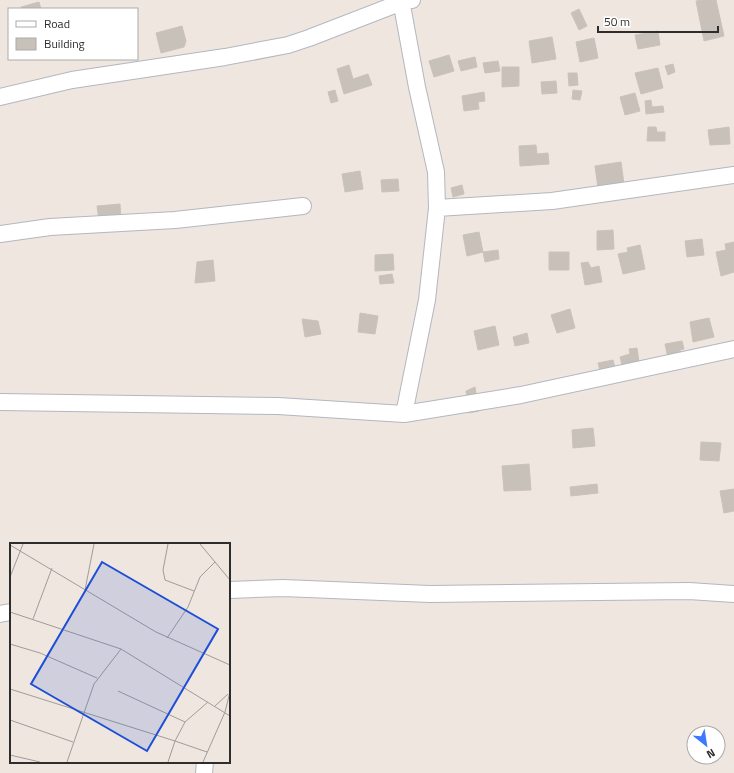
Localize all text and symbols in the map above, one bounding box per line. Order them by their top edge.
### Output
legend [8,8,138,60]
scale bar [598,8,718,34]
text: 50 m [604,12,630,31]
text: Road [44,14,70,33]
text: Building [44,34,85,53]
inset map [10,543,230,763]
north arrow [686,725,726,765]
text: N [704,745,718,762]

